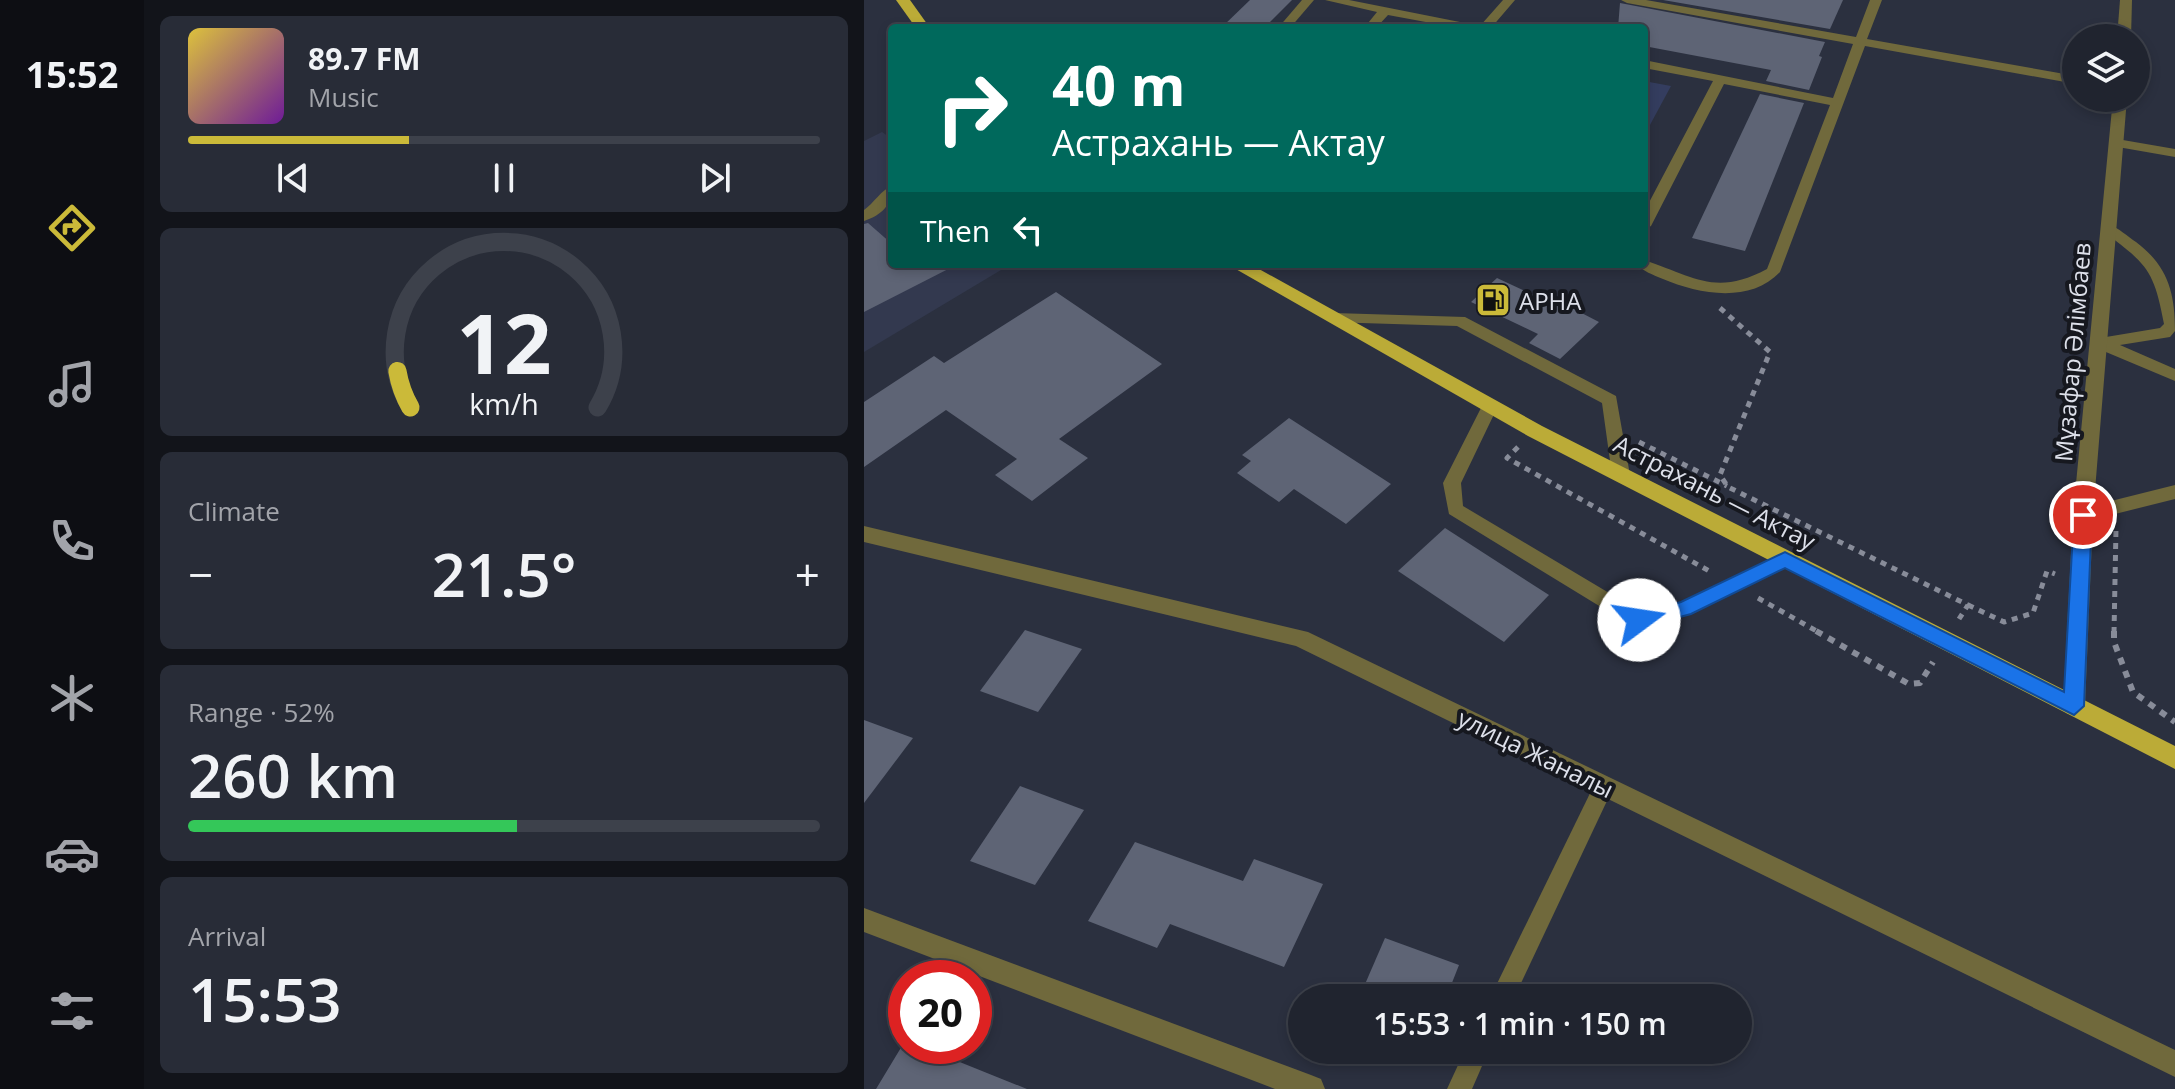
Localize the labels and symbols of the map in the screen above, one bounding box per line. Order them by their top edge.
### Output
street label: Мұзафар Әлімбаев [2046,241,2098,463]
fuel station icon: АРНА [1474,281,1512,319]
place label: АРНА [1519,284,1582,317]
street label: Астрахань — Актау [1609,427,1822,558]
pin [2049,481,2117,549]
position arrow [1597,578,1681,662]
street label: улица Жаналы [1452,701,1620,805]
speed limit sign: 20 [888,960,992,1064]

